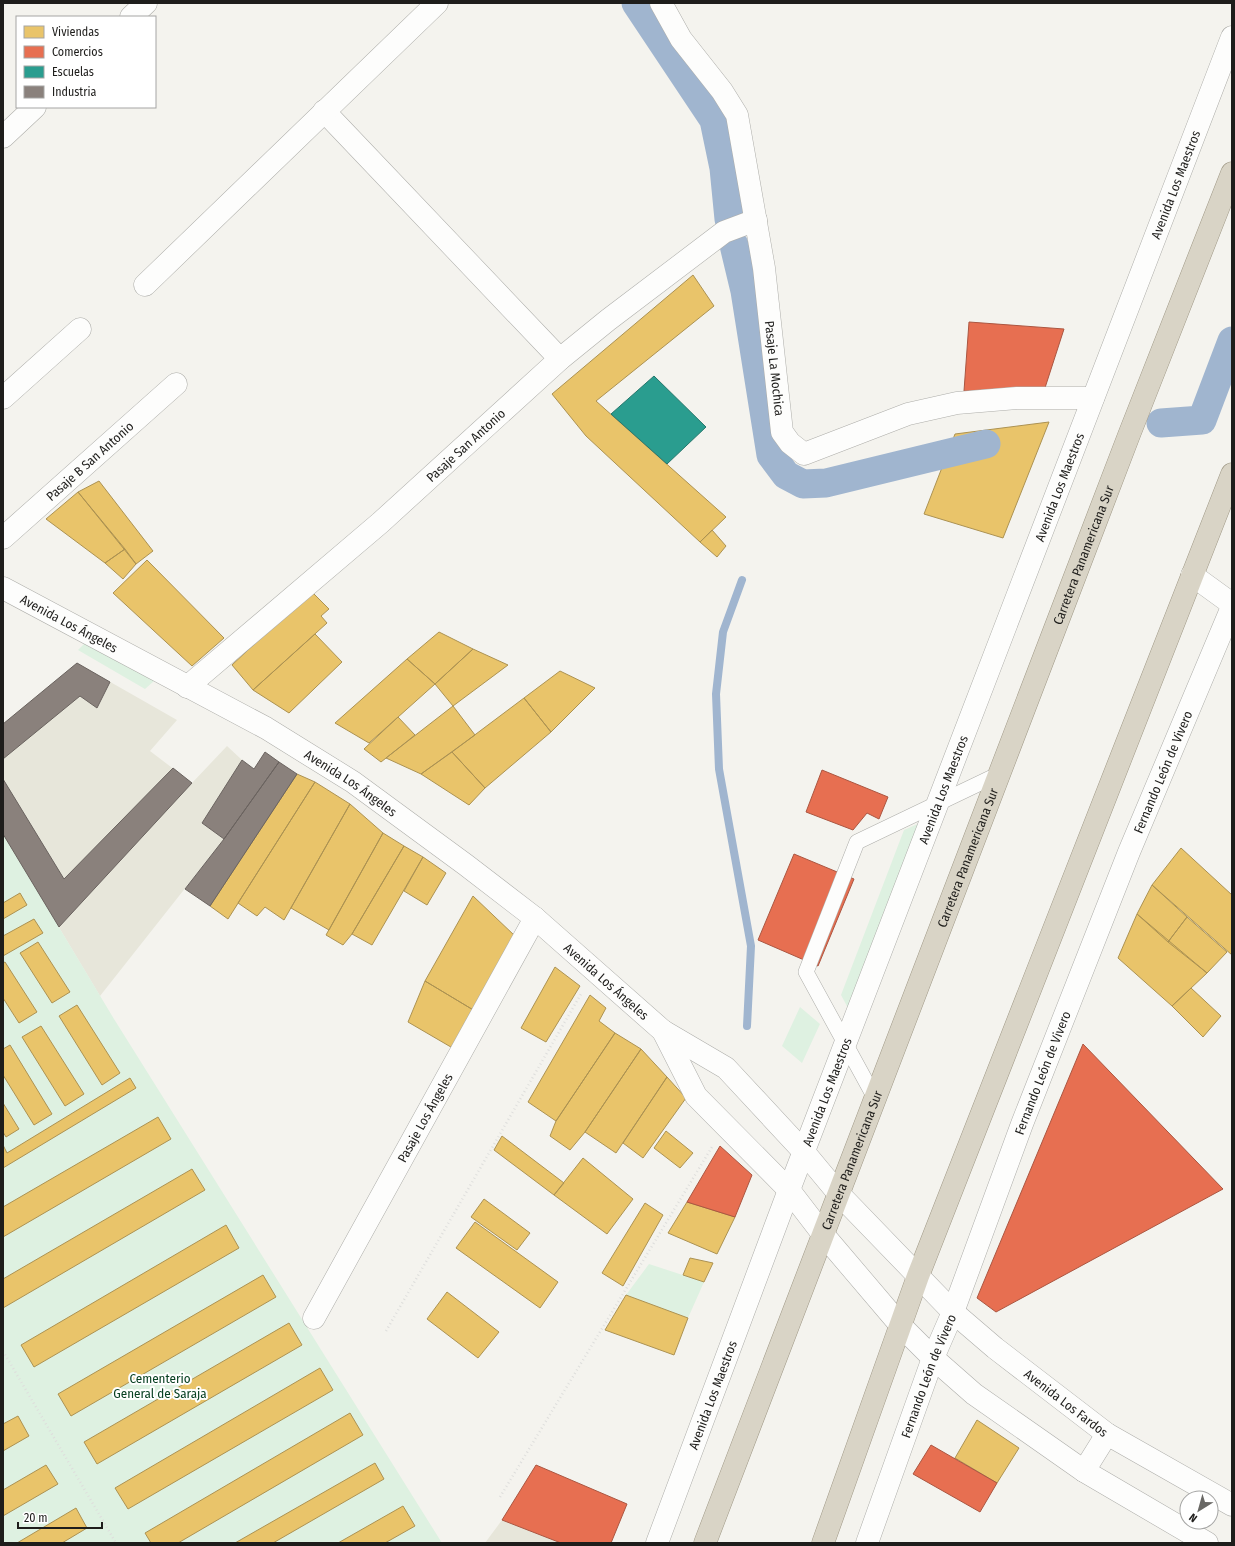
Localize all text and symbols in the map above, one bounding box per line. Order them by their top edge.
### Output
legend [16,16,156,108]
text: Viviendas [52,25,99,39]
text: Comercios [52,45,103,59]
text: Escuelas [52,65,94,79]
text: Industria [52,85,96,99]
street label: Avenida Los Maestros [1148,128,1203,241]
street label: Pasaje La Mochica [762,320,788,417]
street label: Pasaje San Antonio [423,405,508,485]
street label: Pasaje B San Antonio [43,418,136,504]
street label: Avenida Los Maestros [1031,430,1087,543]
street label: Carretera Panamericana Sur [1050,483,1117,627]
street label: Avenida Los Ángeles [18,591,121,655]
street label: Fernando León de Vivero [1130,708,1195,835]
street label: Avenida Los Maestros [915,733,971,846]
street label: Avenida Los Ángeles [302,746,400,819]
street label: Carretera Panamericana Sur [934,785,1001,929]
street label: Avenida Los Ángeles [561,940,652,1023]
street label: Fernando León de Vivero [1011,1009,1073,1137]
street label: Avenida Los Maestros [799,1035,854,1148]
street label: Pasaje Los Ángeles [394,1070,456,1165]
street label: Carretera Panamericana Sur [818,1088,885,1232]
street label: Fernando León de Vivero [898,1311,959,1440]
street label: Avenida Los Maestros [685,1338,740,1451]
street label: Avenida Los Fardos [1022,1366,1111,1440]
park label: Cementerio General de Saraja [113,1371,207,1401]
north arrow [1179,1490,1219,1530]
scale bar [18,1504,102,1530]
text: N [1187,1510,1200,1525]
text: 20 m [24,1511,48,1525]

